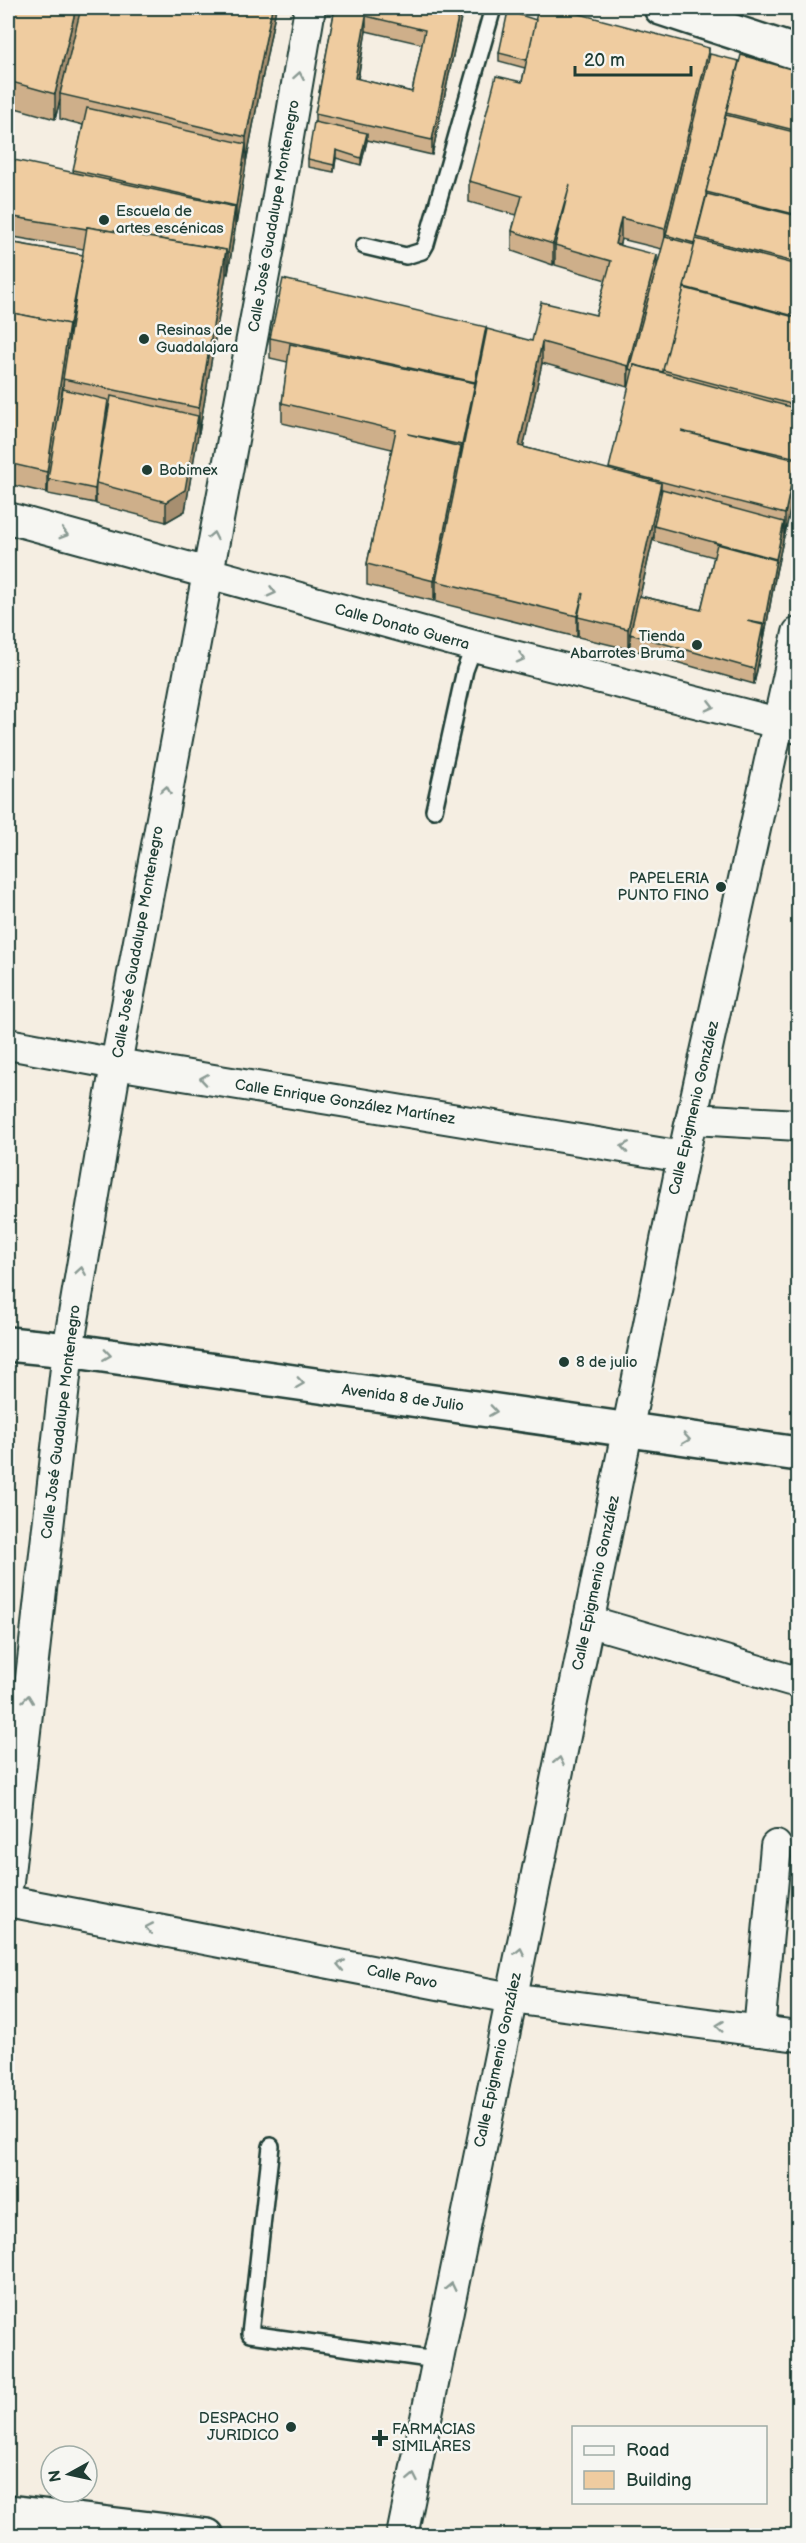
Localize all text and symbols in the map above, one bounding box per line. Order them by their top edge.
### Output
scale bar [575,39,690,77]
text: 20 m [584,50,625,71]
one-way arrow [292,71,304,80]
street label: Calle José Guadalupe Montenegro [244,98,304,334]
place label: Escuela de artes escénicas [116,202,224,238]
marker: Escuela de artes escénicas [97,213,111,227]
place label: Resinas de Guadalajara [156,321,239,357]
marker: Resinas de Guadalajara [137,332,151,346]
place label: Bobimex [159,461,218,480]
marker: Bobimex [140,463,154,477]
one-way arrow [58,527,69,539]
one-way arrow [206,531,219,541]
one-way arrow [267,584,277,597]
street label: Calle Donato Guerra [332,600,472,654]
place label: Tienda Abarrotes Bruma [571,627,685,663]
marker: Tienda Abarrotes Bruma [690,638,704,652]
one-way arrow [515,651,526,663]
one-way arrow [705,698,715,711]
one-way arrow [159,785,172,795]
street label: Calle José Guadalupe Montenegro [108,824,168,1060]
place label: PAPELERIA PUNTO FINO [617,869,710,905]
marker: PAPELERIA PUNTO FINO [714,880,728,894]
street label: Calle Epigmenio González [665,1018,723,1197]
one-way arrow [200,1073,210,1086]
street label: Calle Enrique González Martínez [233,1075,457,1129]
one-way arrow [620,1141,630,1154]
one-way arrow [74,1267,87,1277]
street label: Calle José Guadalupe Montenegro [37,1304,85,1540]
one-way arrow [103,1349,112,1361]
place label: 8 de julio [576,1353,638,1372]
marker: 8 de julio [557,1355,571,1369]
one-way arrow [296,1377,305,1389]
street label: Avenida 8 de Julio [341,1380,465,1416]
one-way arrow [489,1404,498,1417]
one-way arrow [682,1432,691,1444]
street label: Calle Epigmenio González [568,1493,624,1672]
one-way arrow [22,1695,34,1704]
one-way arrow [552,1756,565,1766]
one-way arrow [144,1922,154,1935]
one-way arrow [513,1947,526,1957]
one-way arrow [336,1959,346,1972]
street label: Calle Pavo [365,1961,439,1993]
street label: Calle Epigmenio González [470,1970,526,2149]
one-way arrow [715,2020,724,2032]
one-way arrow [444,2282,457,2292]
place label: DESPACHO JURIDICO [199,2409,279,2445]
marker: DESPACHO JURIDICO [284,2420,298,2434]
place label: FARMACIAS SIMILARES [392,2420,475,2456]
legend [572,2426,767,2504]
marker: FARMACIAS SIMILARES [373,2431,387,2445]
text: Road [626,2440,670,2461]
north arrow [39,2444,99,2504]
text: N [45,2469,66,2483]
text: Building [626,2470,692,2491]
one-way arrow [405,2473,418,2483]

